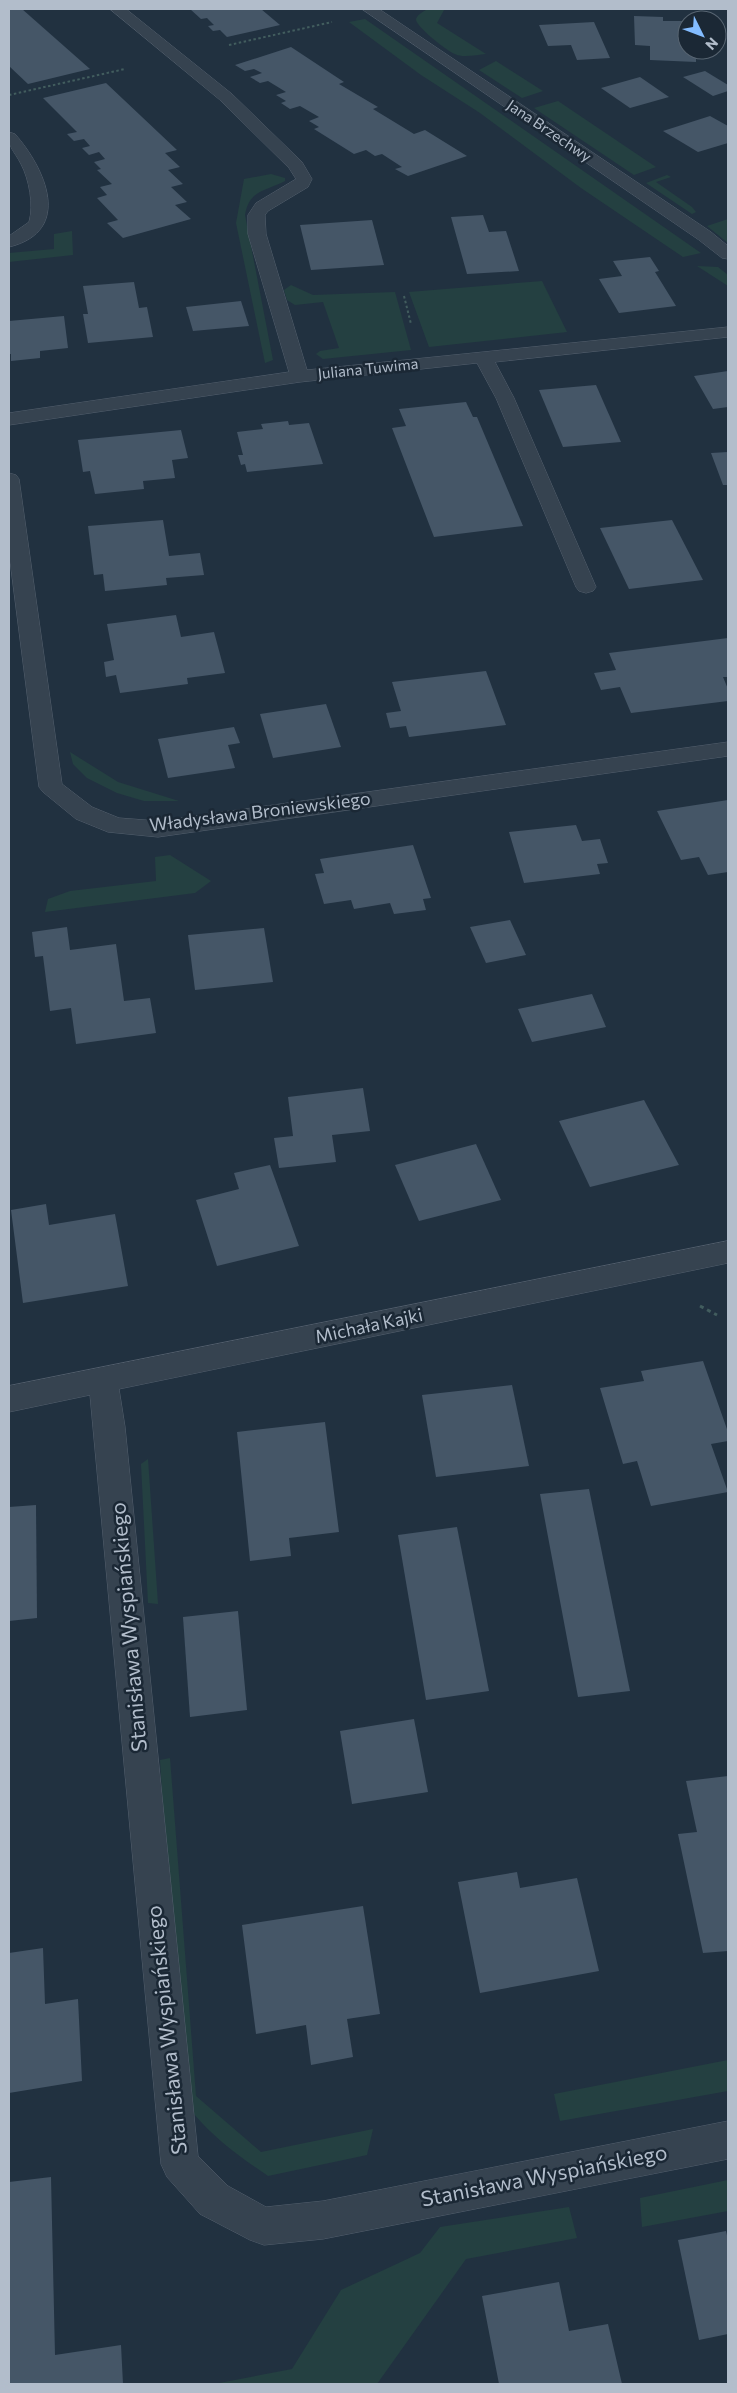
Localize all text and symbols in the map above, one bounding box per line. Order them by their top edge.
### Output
north arrow [677,10,727,60]
text: N [702,34,722,54]
street label: Jana Brzechwy [504,95,595,165]
street label: Juliana Tuwima [317,354,419,382]
street label: Władysława Broniewskiego [148,787,372,835]
street label: Michała Kajki [313,1303,425,1347]
street label: Stanisława Wyspiańskiego [104,1501,151,1753]
street label: Stanisława Wyspiańskiego [140,1904,191,2156]
street label: Stanisława Wyspiańskiego [418,2138,669,2211]

